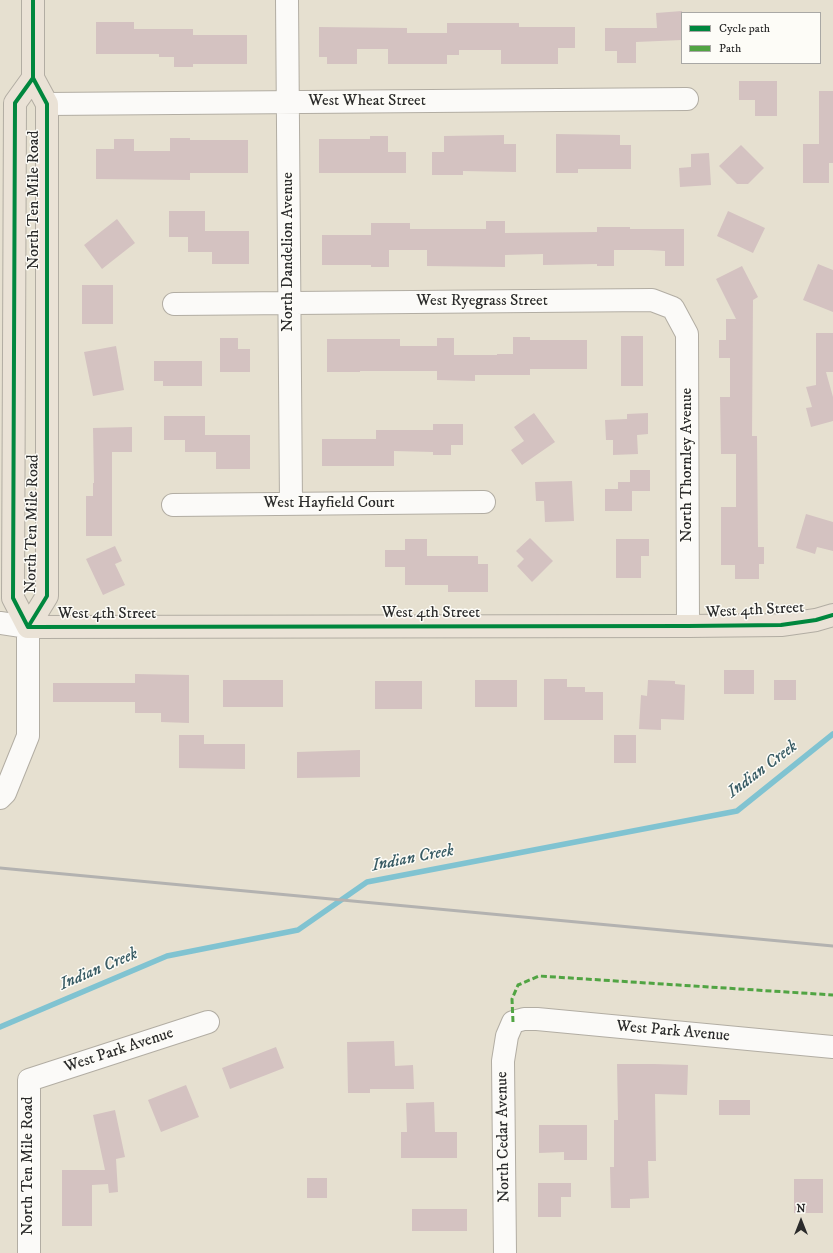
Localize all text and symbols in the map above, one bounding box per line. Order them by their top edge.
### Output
legend [681,12,821,64]
text: Cycle path [719,21,770,36]
text: Path [719,41,741,56]
street label: West Wheat Street [308,92,426,112]
street label: North Ten Mile Road [25,130,45,270]
street label: North Dandelion Avenue [279,172,299,332]
street label: West Ryegrass Street [416,292,548,312]
street label: North Thornley Avenue [678,388,698,542]
street label: North Ten Mile Road [22,454,44,594]
street label: West Hayfield Court [263,494,395,514]
street label: West 4th Street [705,599,805,623]
street label: West 4th Street [382,604,480,624]
street label: West 4th Street [58,605,156,625]
water label: Indian Creek [724,737,802,803]
water label: Indian Creek [370,841,456,877]
water label: Indian Creek [57,944,141,996]
street label: West Park Avenue [615,1017,731,1047]
street label: West Park Avenue [62,1024,176,1078]
street label: North Cedar Avenue [493,1071,515,1203]
street label: North Ten Mile Road [19,1096,39,1236]
north arrow [781,1201,821,1241]
text: N [796,1202,806,1216]

